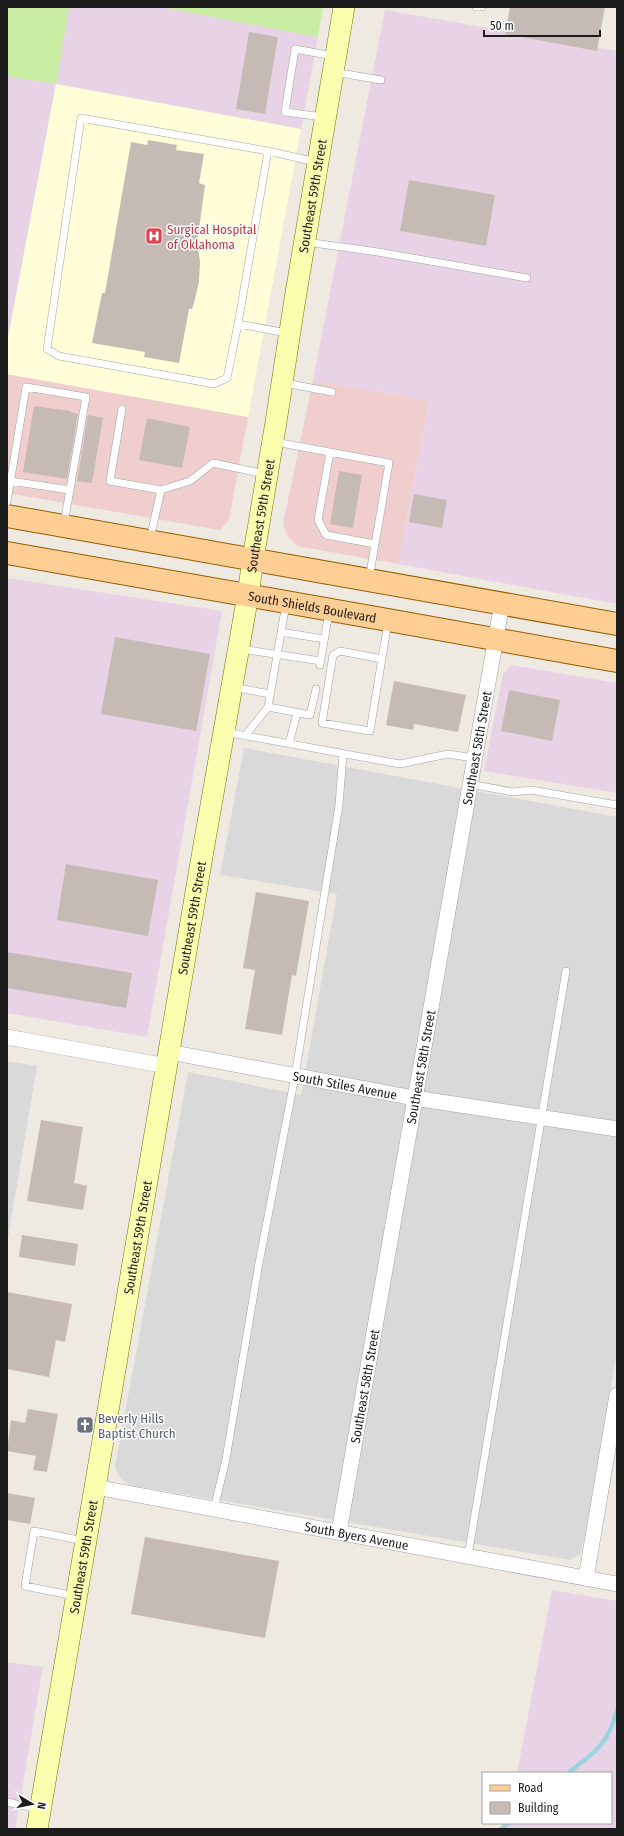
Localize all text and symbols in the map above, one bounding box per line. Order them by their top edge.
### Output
scale bar [484,12,600,38]
text: 50 m [490,19,514,33]
street label: Southeast 59th Street [295,137,329,254]
place label: Surgical Hospital of Oklahoma [167,222,257,252]
hospital icon: Surgical Hospital of Oklahoma [144,226,164,246]
street label: Southeast 59th Street [244,457,277,574]
street label: South Shields Boulevard [247,588,378,625]
street label: Southeast 58th Street [459,689,494,806]
street label: Southeast 59th Street [175,859,209,976]
street label: Southeast 58th Street [403,1008,438,1125]
street label: South Stiles Avenue [292,1068,398,1102]
street label: Southeast 59th Street [120,1179,155,1295]
street label: Southeast 58th Street [347,1327,382,1444]
place label: Beverly Hills Baptist Church [98,1411,176,1441]
church icon: Beverly Hills Baptist Church [75,1415,95,1435]
street label: Southeast 59th Street [66,1498,100,1615]
street label: South Byers Avenue [303,1519,410,1553]
legend [482,1772,612,1824]
text: Road [518,1781,543,1795]
north arrow [12,1784,52,1824]
text: N [34,1801,48,1810]
text: Building [518,1801,559,1815]

